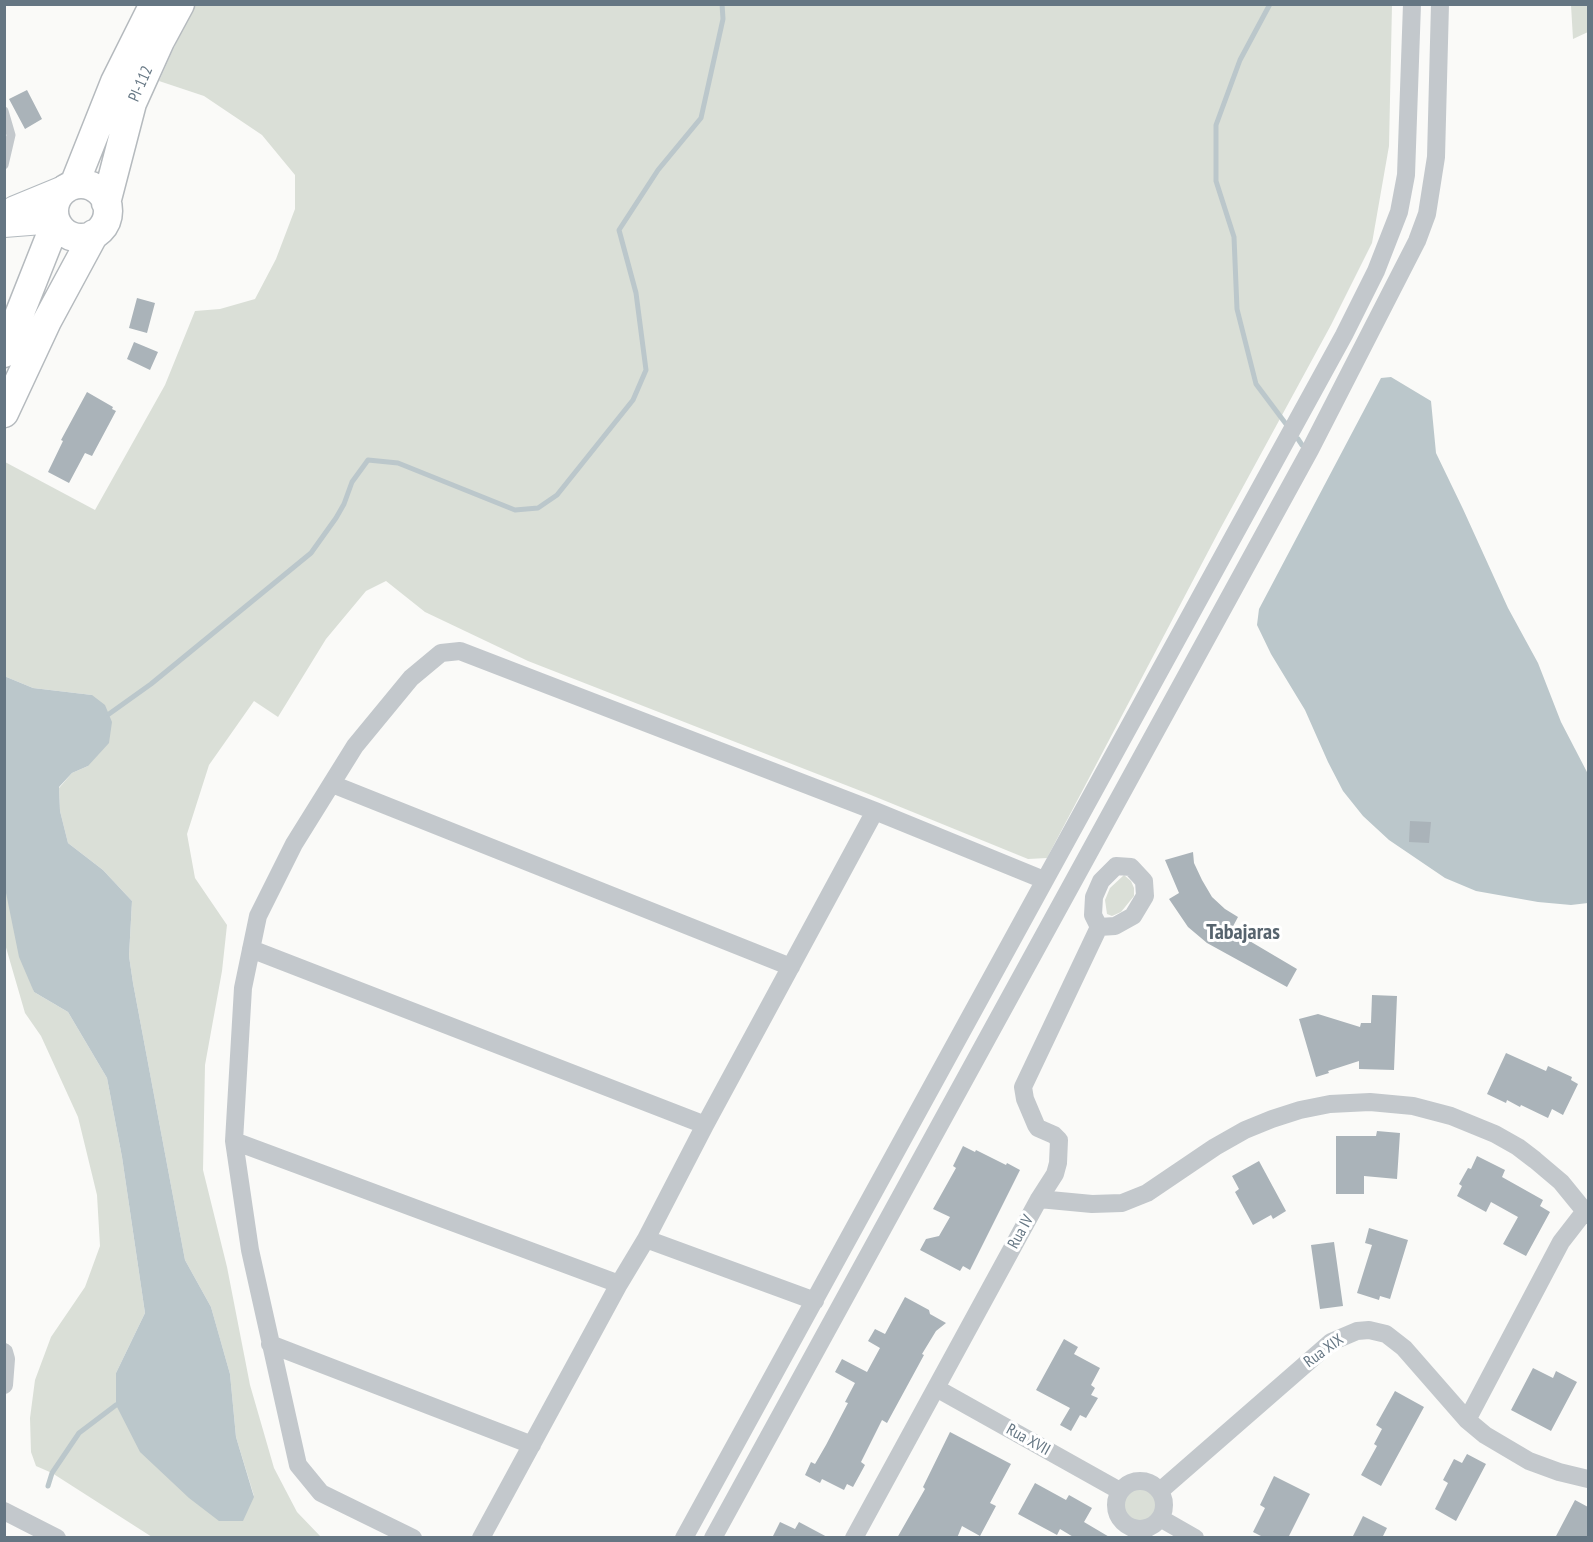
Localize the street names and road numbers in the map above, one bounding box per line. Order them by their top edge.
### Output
street label: PI-112 [125,63,157,105]
street label: Rua IV [1004,1212,1038,1252]
street label: Rua XIX [1301,1330,1347,1372]
street label: Rua XVII [1003,1420,1053,1460]

